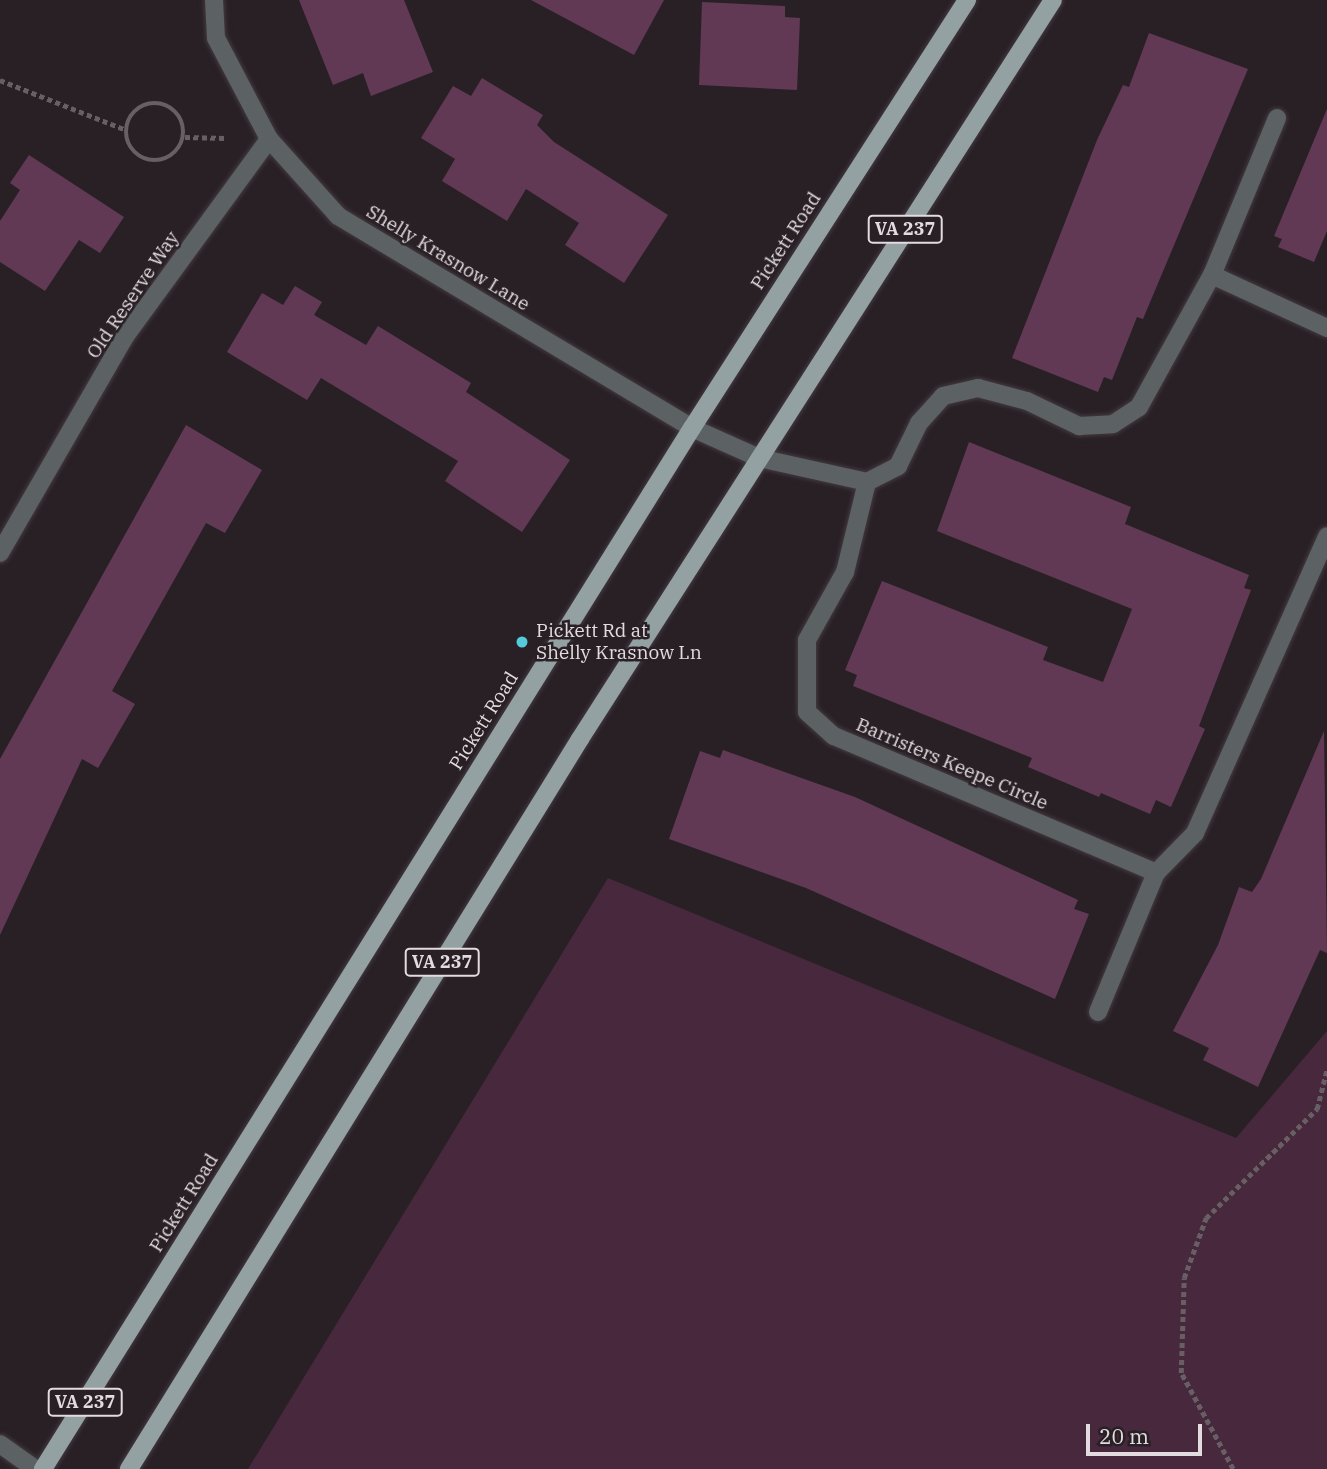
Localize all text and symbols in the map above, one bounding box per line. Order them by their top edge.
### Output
street label: Pickett Road [746,188,826,294]
street label: Shelly Krasnow Lane [362,200,534,316]
road number: VA 237 [866,214,944,244]
street label: Old Reserve Way [82,227,184,363]
place label: Pickett Rd at Shelly Krasnow Ln [536,620,702,664]
marker: Pickett Rd at Shelly Krasnow Ln [514,634,530,650]
street label: Pickett Road [445,668,523,774]
street label: Barristers Keepe Circle [853,713,1051,815]
road number: VA 237 [404,947,480,976]
street label: Pickett Road [145,1150,223,1256]
road number: VA 237 [46,1387,124,1416]
scale bar [1089,1410,1204,1454]
text: 20 m [1099,1422,1149,1450]

